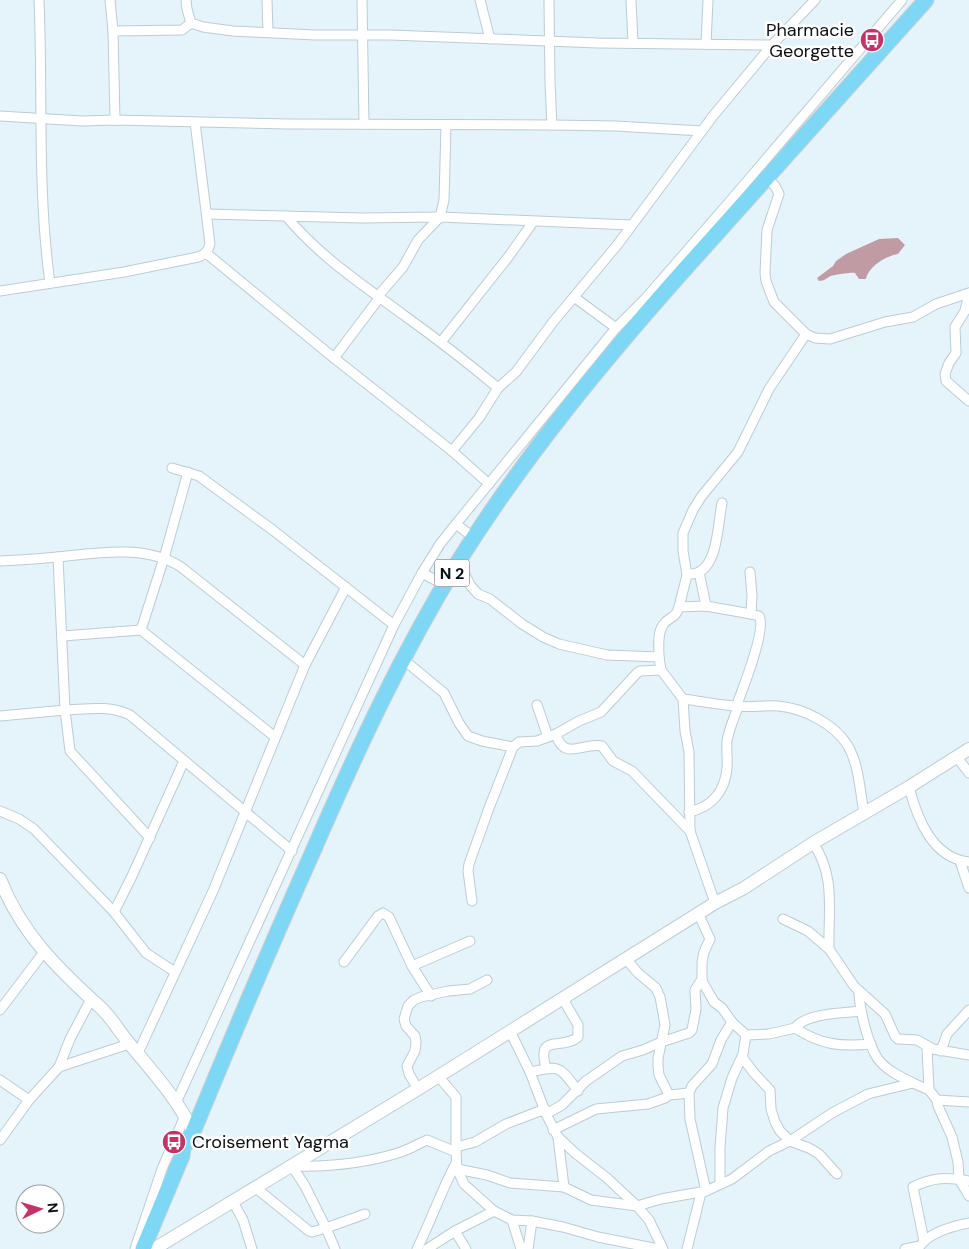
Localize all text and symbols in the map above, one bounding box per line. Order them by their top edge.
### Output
place label: Pharmacie Georgette [766,18,854,63]
bus stop icon: Pharmacie Georgette [859,27,885,53]
road number: N 2 [434,560,470,586]
bus stop icon: Croisement Yagma [161,1129,187,1155]
place label: Croisement Yagma [192,1130,349,1154]
north arrow [15,1184,65,1234]
text: N [44,1202,62,1214]

